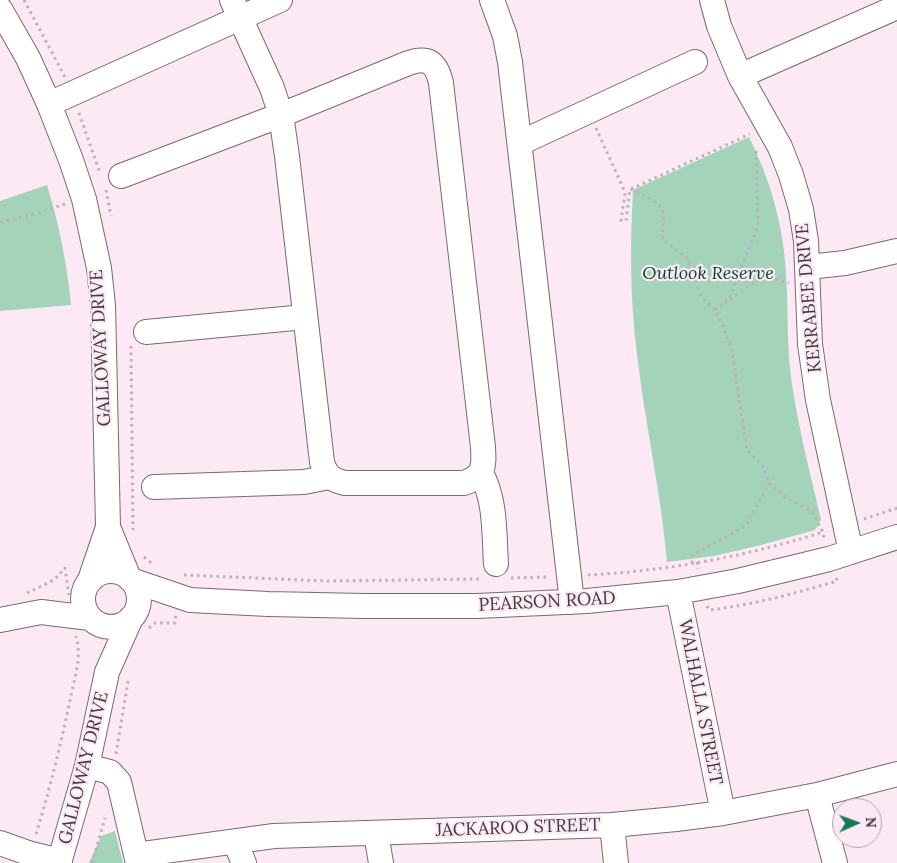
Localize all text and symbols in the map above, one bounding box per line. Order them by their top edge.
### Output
street label: KERRABEE DRIVE [792,222,826,374]
park label: Outlook Reserve [642,263,774,285]
street label: GALLOWAY DRIVE [86,269,116,427]
street label: PEARSON ROAD [478,588,616,616]
street label: WALHALLA STREET [673,617,727,787]
street label: GALLOWAY DRIVE [55,689,113,847]
north arrow [832,798,882,848]
street label: JACKAROO STREET [435,814,601,842]
text: N [862,817,880,828]

